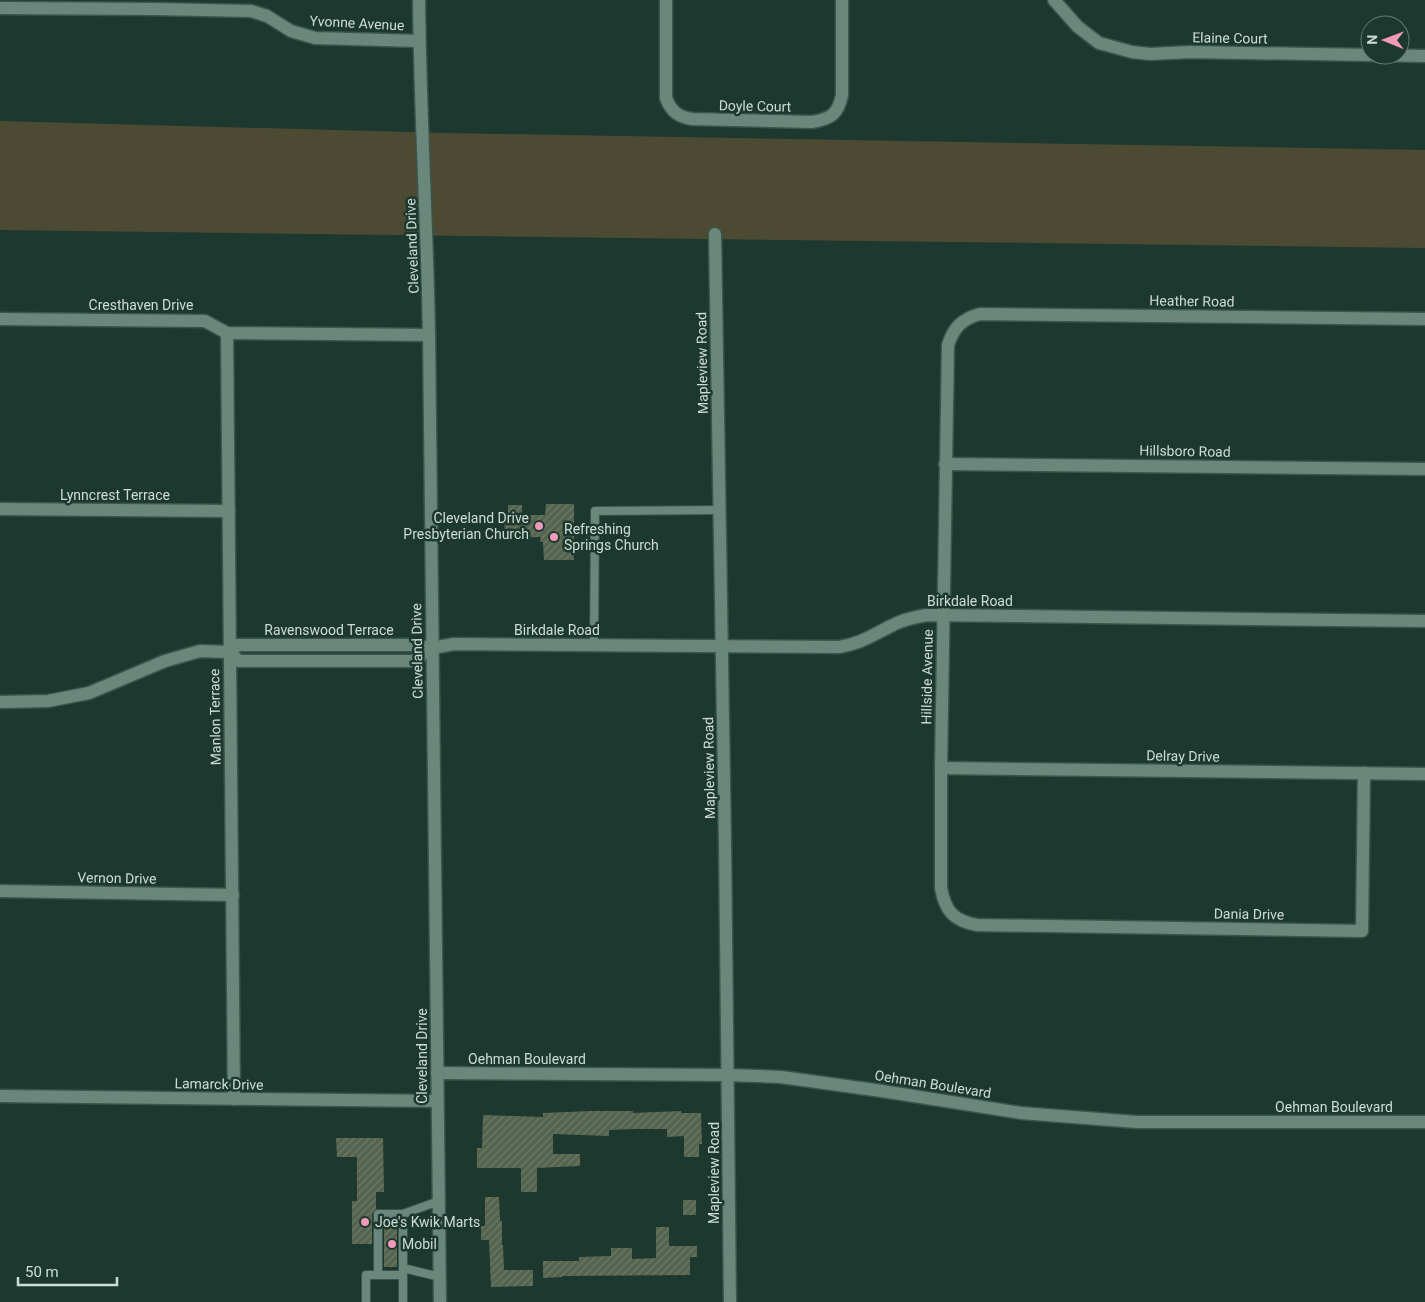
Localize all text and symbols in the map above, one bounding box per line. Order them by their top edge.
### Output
street label: Yvonne Avenue [309,13,405,33]
north arrow [1360,15,1410,65]
street label: Elaine Court [1192,29,1268,47]
text: N [1364,35,1380,45]
street label: Doyle Court [719,97,792,115]
street label: Cleveland Drive [402,198,422,294]
street label: Heather Road [1149,292,1235,310]
street label: Cresthaven Drive [89,297,193,313]
street label: Mapleview Road [693,312,711,414]
street label: Hillsboro Road [1139,442,1231,460]
street label: Lynncrest Terrace [60,487,170,503]
place label: Cleveland Drive Presbyterian Church [403,510,529,542]
marker: Cleveland Drive Presbyterian Church [533,520,545,532]
place label: Refreshing Springs Church [564,521,659,553]
marker: Refreshing Springs Church [548,531,560,543]
street label: Birkdale Road [927,593,1013,609]
street label: Cleveland Drive [408,603,426,699]
street label: Ravenswood Terrace [264,622,394,638]
street label: Birkdale Road [514,622,600,638]
street label: Hillside Avenue [918,629,936,725]
street label: Manlon Terrace [206,669,224,765]
street label: Mapleview Road [700,717,718,819]
street label: Delray Drive [1146,747,1220,765]
street label: Vernon Drive [77,869,157,887]
street label: Dania Drive [1214,905,1284,923]
street label: Cleveland Drive [414,1008,430,1104]
street label: Oehman Boulevard [468,1051,586,1067]
street label: Oehman Boulevard [874,1067,992,1101]
street label: Lamarck Drive [174,1075,264,1093]
street label: Oehman Boulevard [1275,1099,1393,1115]
street label: Mapleview Road [706,1122,722,1224]
place label: Joe's Kwik Marts [375,1214,480,1230]
marker: Joe's Kwik Marts [359,1216,371,1228]
place label: Mobil [402,1236,437,1252]
marker: Mobil [386,1238,398,1250]
scale bar [18,1254,116,1286]
text: 50 m [25,1263,59,1281]

